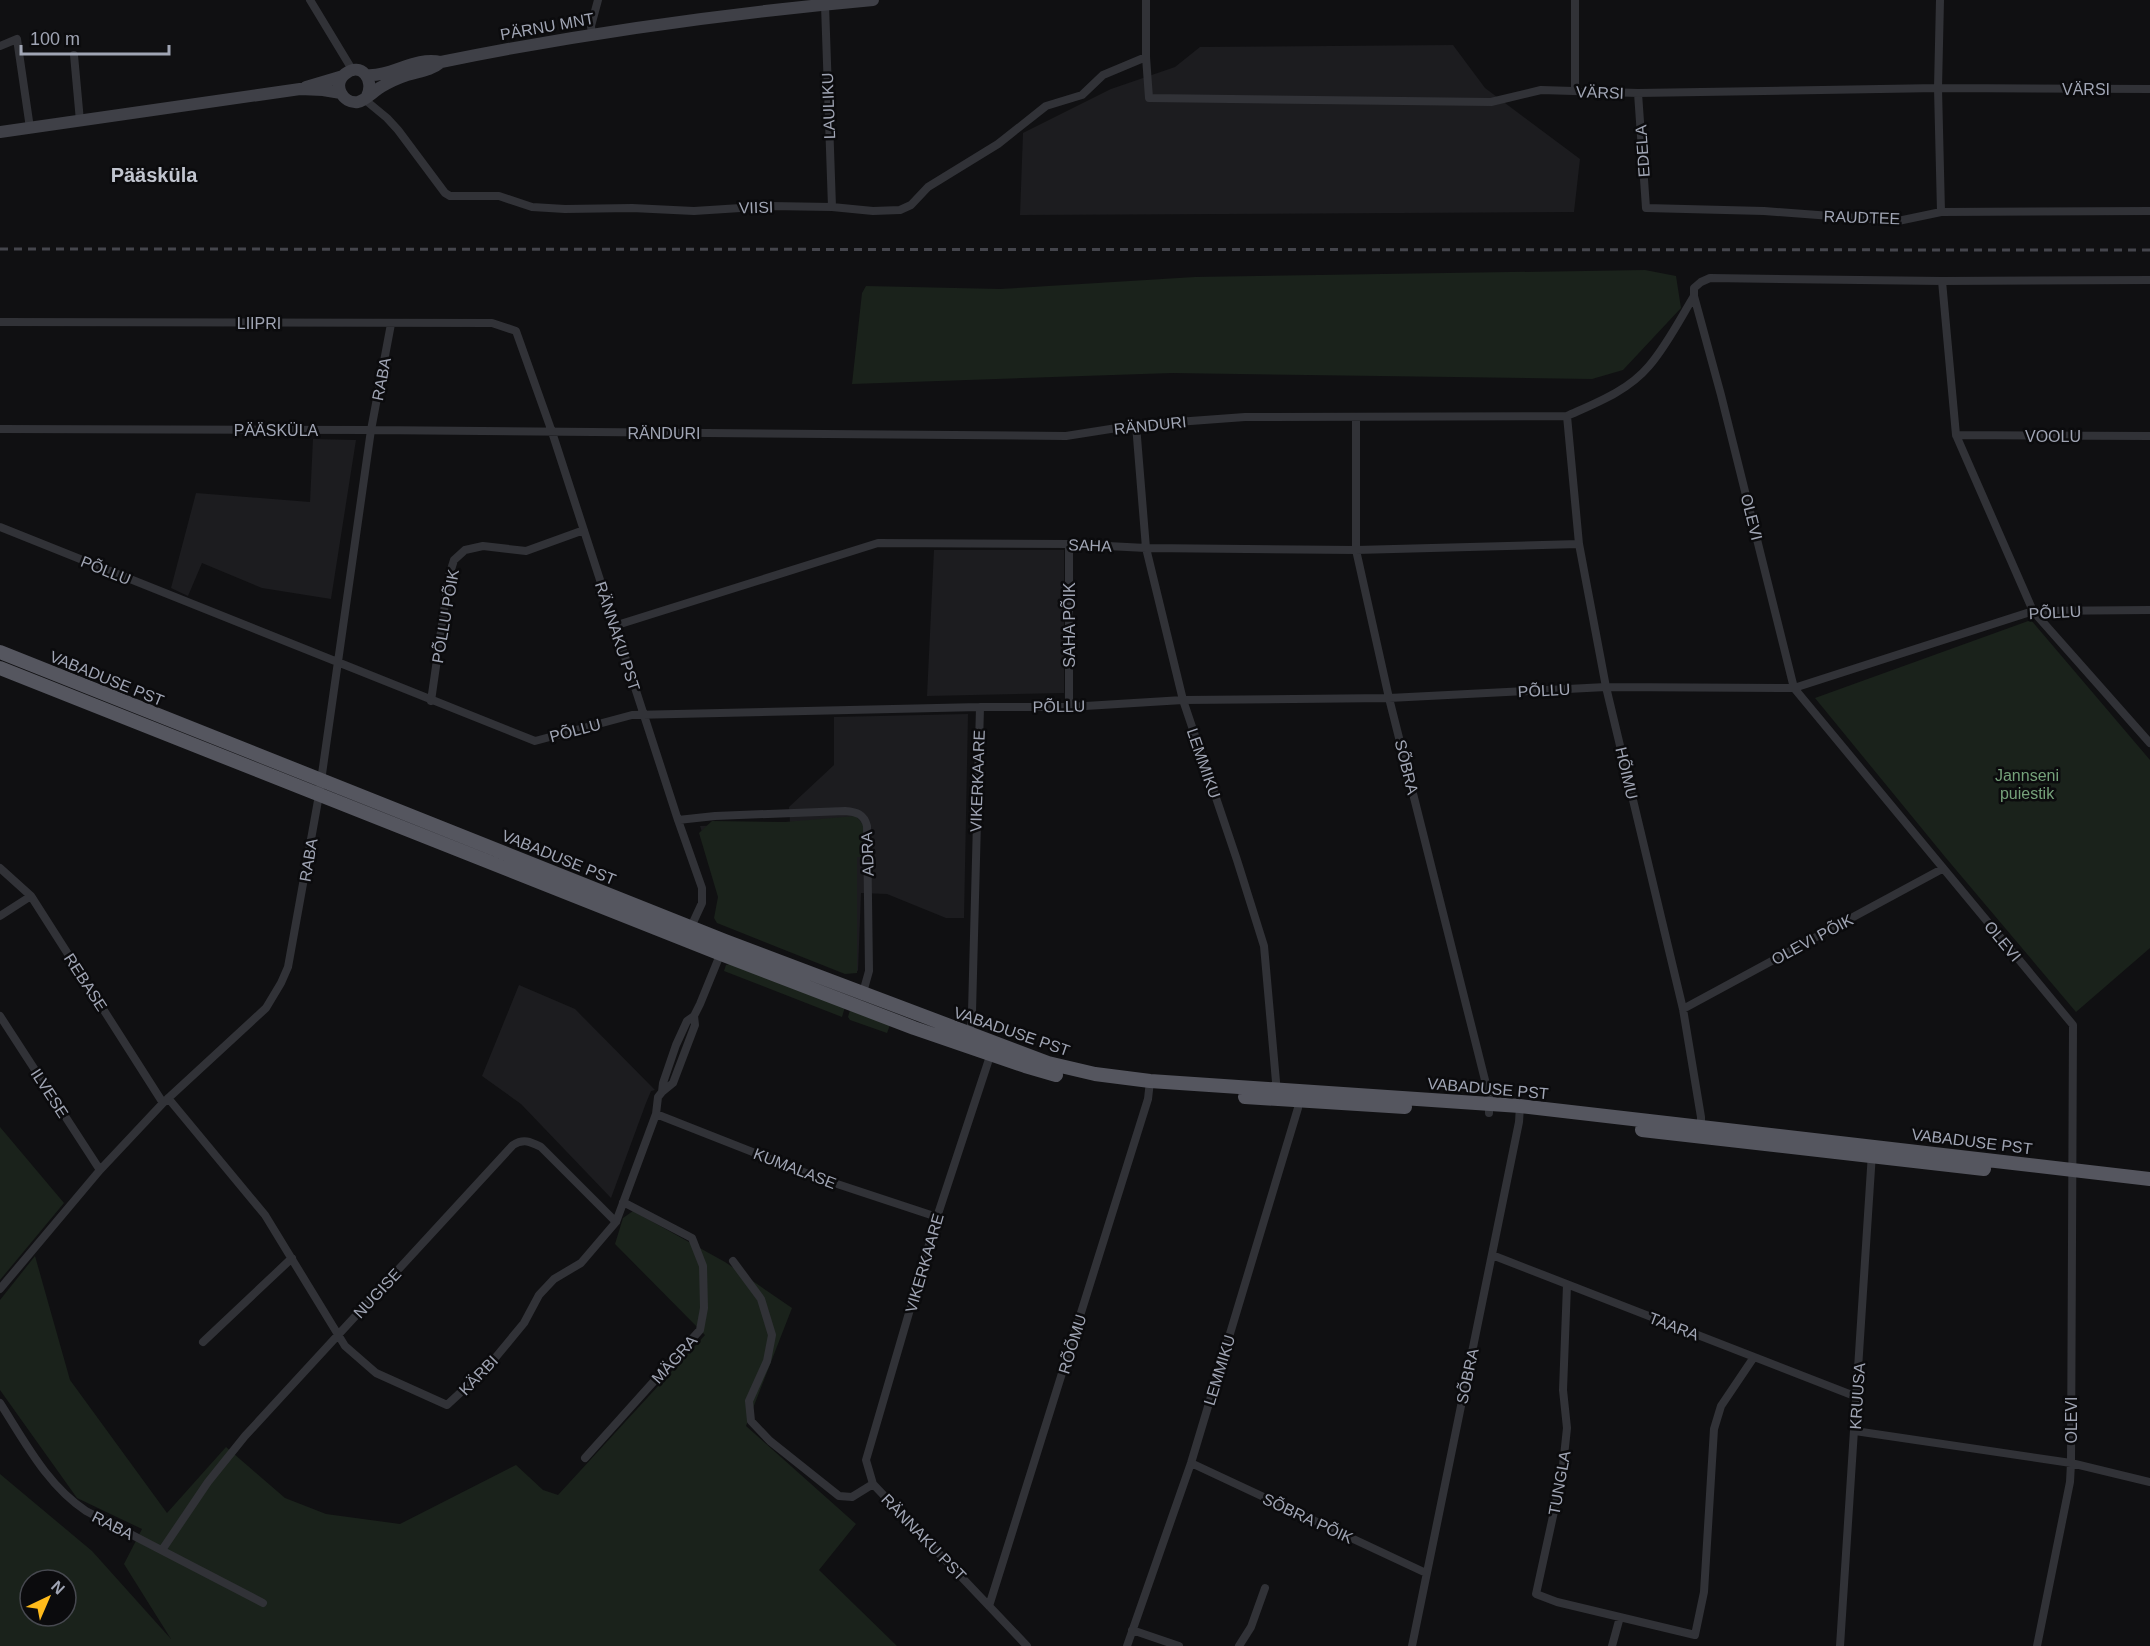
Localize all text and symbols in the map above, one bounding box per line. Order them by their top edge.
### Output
street label: PÄRNU MNT [499,10,596,43]
scale bar [21,18,170,56]
text: 100 m [30,29,80,49]
street label: LAULIKU [819,72,838,140]
street label: VÄRSI [2062,81,2110,98]
street label: VÄRSI [1576,83,1624,102]
street label: EDELA [1632,124,1653,178]
district label: Pääsküla [111,164,198,186]
street label: VIISI [738,198,774,217]
street label: RAUDTEE [1823,208,1900,227]
street label: LIIPRI [237,315,281,332]
street label: RABA [369,356,394,402]
street label: RÄNDURI [1113,413,1187,438]
street label: PÄÄSKÜLA [234,422,319,439]
street label: RÄNDURI [628,425,700,442]
street label: VOOLU [2025,428,2081,445]
street label: OLEVI [1738,492,1765,542]
street label: SAHA [1068,536,1112,555]
street label: PÕLLU [78,551,134,588]
street label: PÕLLU PÕIK [427,567,462,664]
street label: RÄNNAKU PST [592,579,643,693]
street label: SAHA PÕIK [1059,582,1078,668]
street label: PÕLLU [2028,601,2082,622]
street label: VABADUSE PST [47,648,167,709]
street label: PÕLLU [1517,679,1571,700]
street label: PÕLLU [1033,696,1085,715]
street label: PÕLLU [547,714,603,745]
street label: LEMMIKU [1184,726,1223,800]
street label: VIKERKAARE [967,730,988,832]
street label: SÕBRA [1391,737,1424,797]
street label: HÕIMU [1612,745,1643,801]
park label: Jannseni puiestik [1995,767,2059,802]
street label: VABADUSE PST [499,827,619,888]
street label: ADRA [858,831,877,876]
street label: RABA [296,837,321,883]
street label: OLEVI PÕIK [1768,909,1856,968]
street label: OLEVI [1981,918,2024,965]
street label: REBASE [61,950,110,1014]
street label: VABADUSE PST [952,1004,1072,1059]
street label: ILVESE [28,1066,72,1121]
street label: VABADUSE PST [1427,1075,1549,1102]
street label: VABADUSE PST [1911,1126,2034,1157]
street label: KUMALASE [751,1145,839,1192]
street label: VIKERKAARE [902,1212,947,1315]
street label: NUGISE [350,1265,405,1322]
street label: TAARA [1646,1309,1702,1344]
street label: RÕÕMU [1053,1312,1090,1376]
street label: MÄGRA [648,1332,701,1387]
street label: LEMMIKU [1201,1333,1238,1407]
street label: SÕBRA [1451,1346,1482,1405]
street label: KÄRBI [456,1352,501,1399]
street label: KRUUSA [1847,1362,1868,1430]
street label: OLEVI [2063,1396,2080,1444]
street label: TUNGLA [1545,1449,1574,1517]
street label: SÕBRA PÕIK [1260,1488,1357,1547]
street label: RÄNNAKU PST [878,1491,969,1584]
street label: RABA [89,1508,136,1543]
north arrow [18,1568,78,1628]
text: N [48,1577,68,1598]

